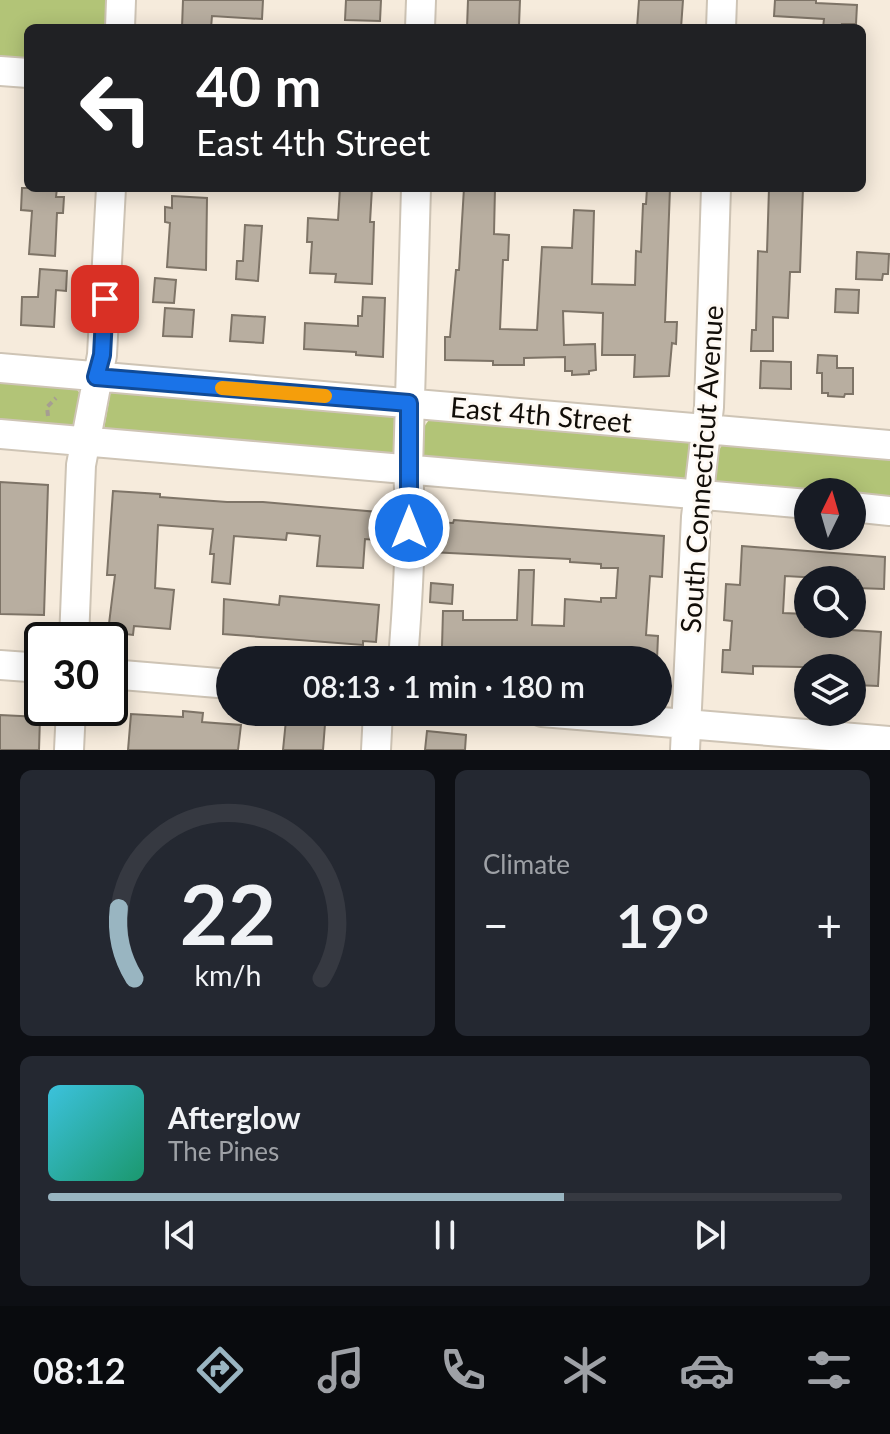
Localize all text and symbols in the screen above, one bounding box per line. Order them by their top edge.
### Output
text: 40 m [196,52,321,119]
icon: left [64,56,168,160]
text: East 4th Street [196,120,430,164]
pin [71,265,139,333]
icon: arrive [83,277,127,321]
street label: South Connecticut Avenue [673,304,729,634]
street label: East 4th Street [449,389,633,439]
north arrow [794,478,866,550]
map controls [794,478,866,726]
position arrow [367,486,451,570]
button: search [794,566,866,638]
speed limit sign: 30 [24,622,128,726]
button: layers [794,654,866,726]
text: 08:13 · 1 min · 180 m [303,668,585,704]
text: Climate [483,848,570,880]
text: 22 [179,863,276,963]
text: 19° [615,889,710,961]
text: − [483,899,509,951]
text: + [816,899,842,951]
text: km/h [194,958,261,992]
text: Afterglow [168,1099,301,1135]
text: The Pines [168,1135,279,1167]
icon: previous [158,1213,202,1257]
icon: pause [423,1213,467,1257]
icon: next [688,1213,732,1257]
icon: directions [192,1342,248,1398]
icon: music [313,1342,369,1398]
icon: phone [435,1342,491,1398]
icon: climate [557,1342,613,1398]
icon: car [679,1342,735,1398]
icon: filters [801,1342,857,1398]
text: 08:12 [33,1348,126,1392]

